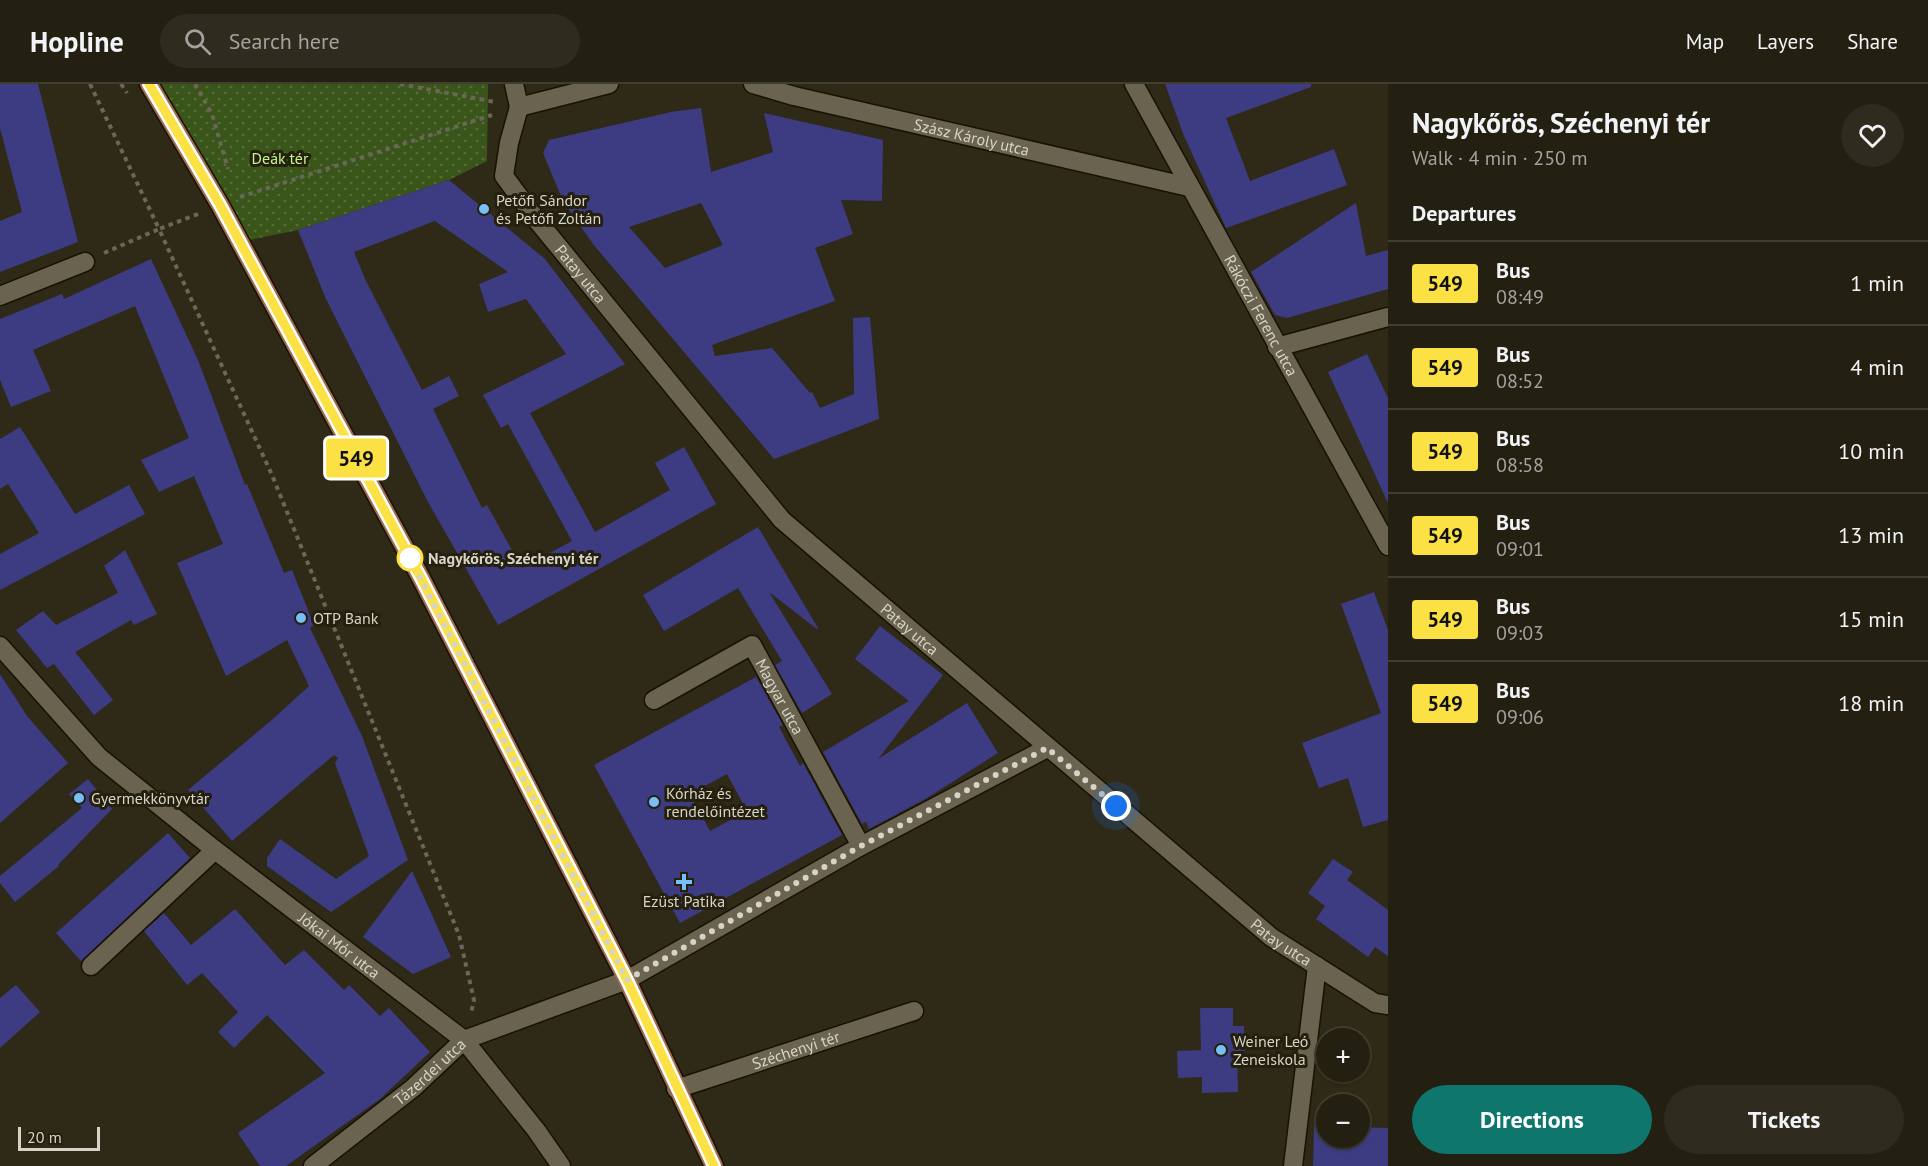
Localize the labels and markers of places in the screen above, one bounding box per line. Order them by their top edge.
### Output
place label: Petőfi Sándor és Petőfi Zoltán [496,190,601,228]
marker: Petőfi Sándor és Petőfi Zoltán [477,202,491,216]
marker: Nagykőrös, Széchenyi tér [397,545,423,571]
place label: Nagykőrös, Széchenyi tér [428,548,599,568]
place label: OTP Bank [313,608,379,628]
marker: OTP Bank [294,611,308,625]
place label: Kórház és rendelőintézet [666,783,766,821]
place label: Gyermekkönyvtár [91,788,210,808]
marker: Gyermekkönyvtár [72,791,86,805]
marker: Kórház és rendelőintézet [647,795,661,809]
marker: Ezüst Patika [677,875,691,889]
place label: Ezüst Patika [643,891,725,911]
place label: Weiner Leó Zeneiskola [1233,1031,1308,1069]
marker: Weiner Leó Zeneiskola [1214,1043,1228,1057]

